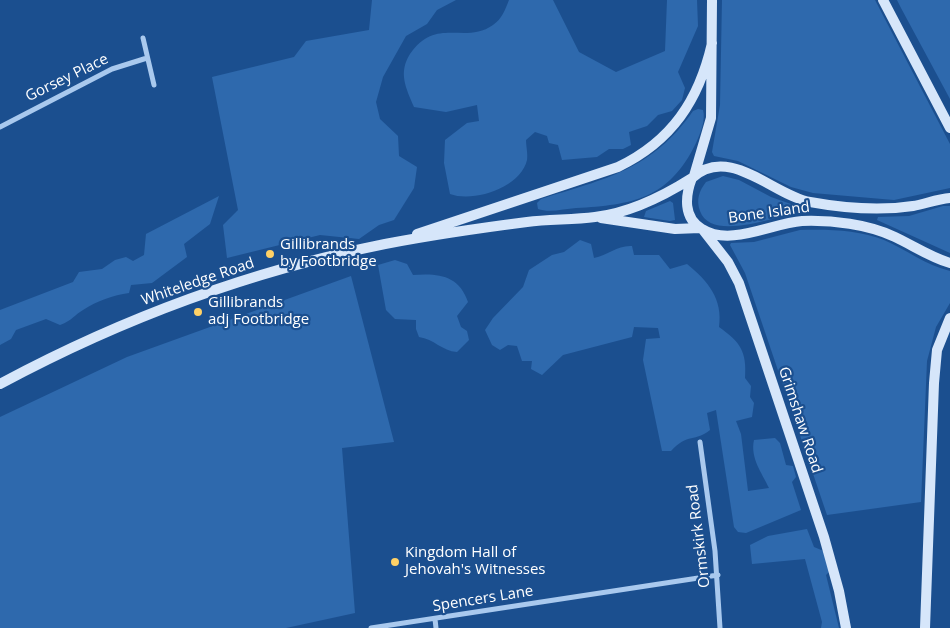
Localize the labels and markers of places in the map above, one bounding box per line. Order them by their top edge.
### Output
place label: Gillibrands by Footbridge [280,236,377,271]
marker: Gillibrands by Footbridge [264,248,276,260]
place label: Gillibrands adj Footbridge [208,294,309,329]
marker: Gillibrands adj Footbridge [192,306,204,318]
place label: Kingdom Hall of Jehovah's Witnesses [405,544,546,579]
marker: Kingdom Hall of Jehovah's Witnesses [389,556,401,568]

